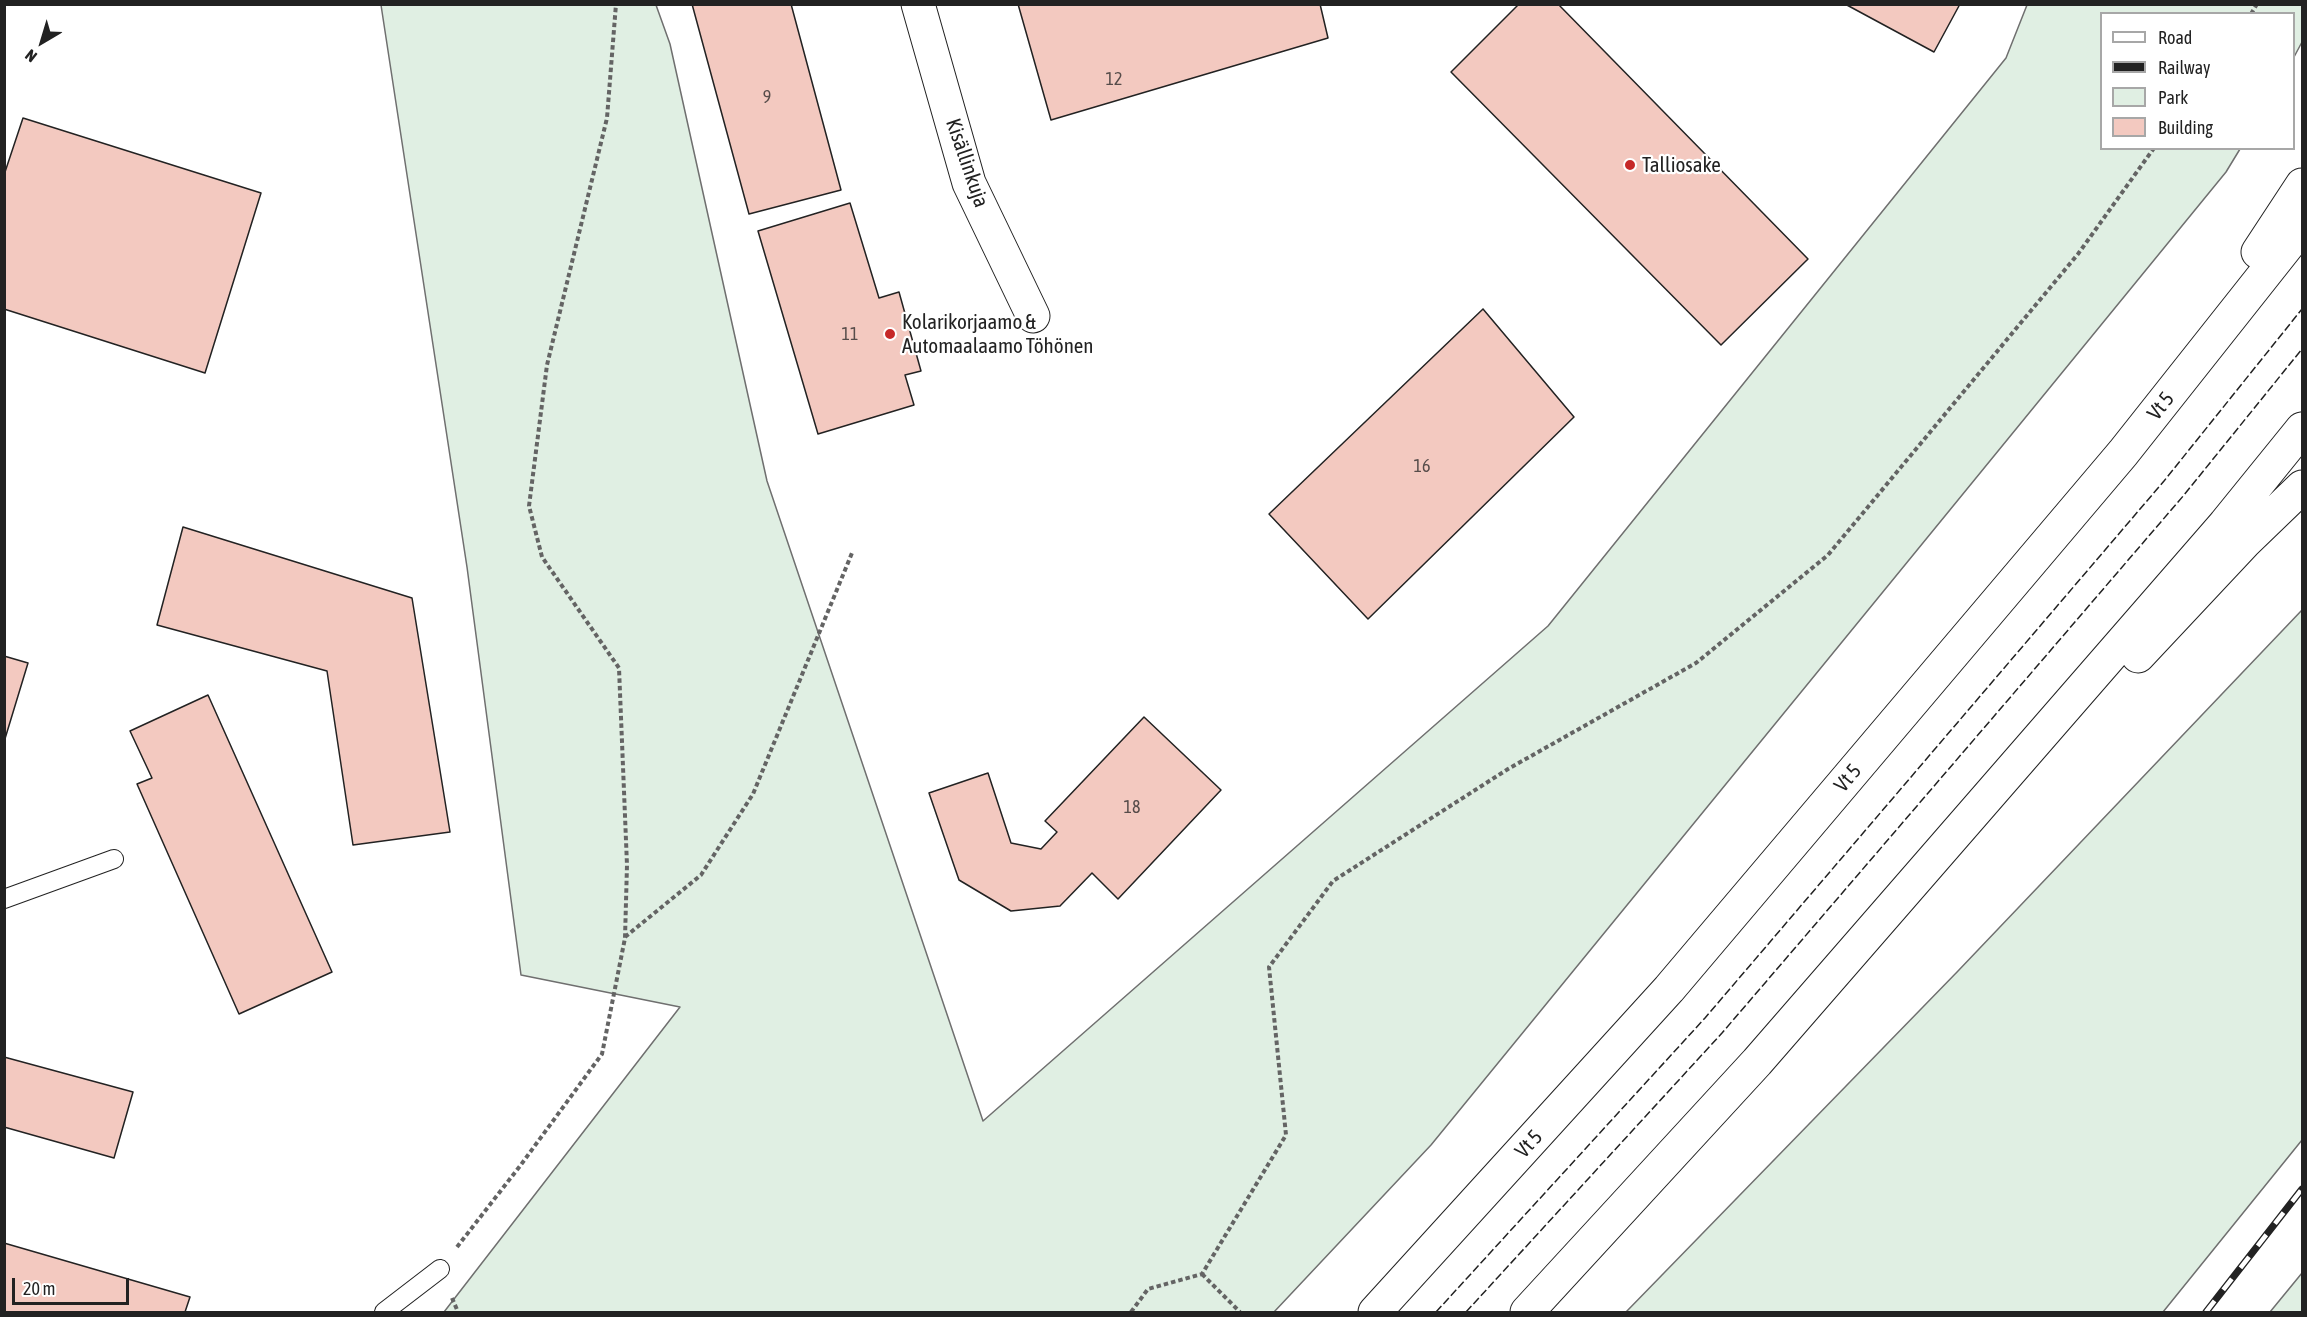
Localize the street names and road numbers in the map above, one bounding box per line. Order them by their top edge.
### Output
street label: Kisällinkuja [940,115,994,211]
street label: Vt 5 [2142,387,2180,425]
street label: Vt 5 [1829,759,1867,797]
street label: Vt 5 [1510,1125,1548,1163]

